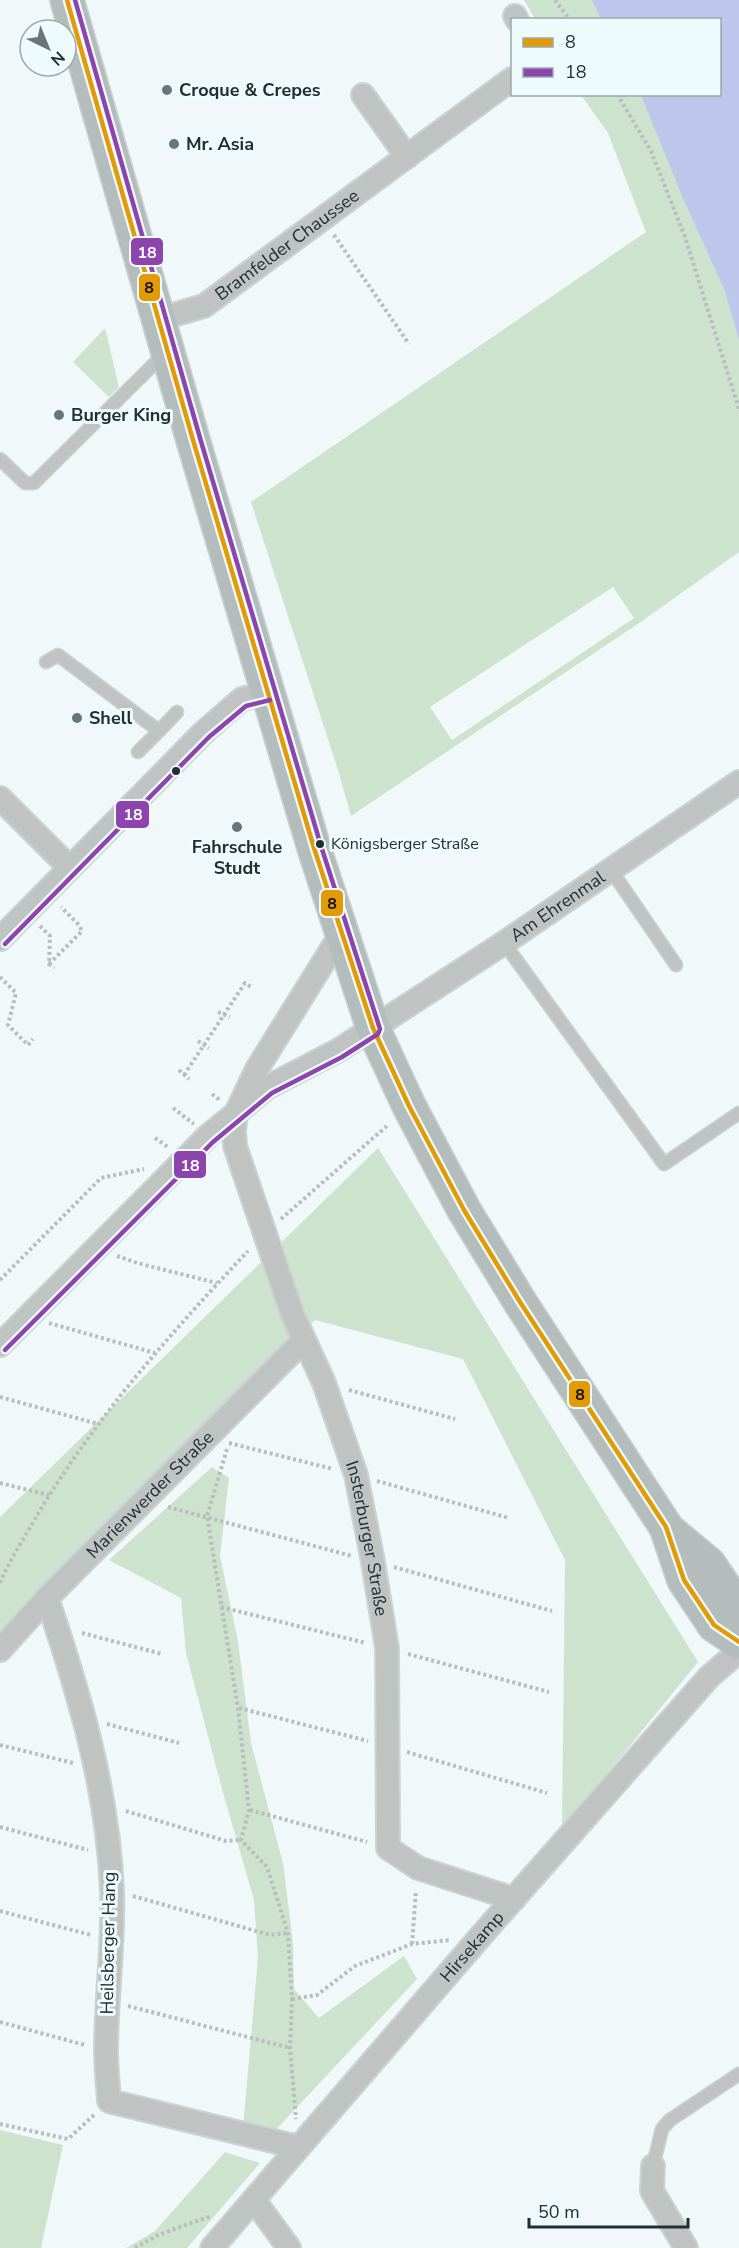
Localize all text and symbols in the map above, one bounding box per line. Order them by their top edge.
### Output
north arrow [18,18,78,78]
legend [511,18,721,96]
text: 8 [565,30,576,54]
text: N [46,46,69,70]
text: 18 [565,60,587,84]
place label: Croque & Crepes [179,78,321,102]
marker: Croque & Crepes [160,83,174,97]
place label: Mr. Asia [186,132,254,156]
marker: Mr. Asia [167,137,181,151]
street label: Bramfelder Chaussee [210,184,364,306]
line badge: 18 [130,237,164,266]
text: 18 [137,242,157,264]
line badge: 8 [138,273,161,302]
text: 8 [144,277,154,299]
place label: Burger King [71,403,171,427]
marker: Burger King [52,408,66,422]
place label: Shell [89,706,132,730]
marker: Shell [70,711,84,725]
unlabelled marker [170,765,182,777]
line badge: 18 [115,800,150,829]
text: 18 [123,804,143,826]
marker: Fahrschule Studt [230,820,244,834]
place label: Königsberger Straße [331,833,479,855]
place label: Fahrschule Studt [192,835,283,880]
marker: Königsberger Straße [314,838,326,850]
street label: Am Ehrenmal [505,865,610,947]
line badge: 8 [320,889,344,917]
text: 8 [327,893,337,915]
line badge: 18 [173,1150,207,1179]
text: 18 [180,1155,200,1177]
line badge: 8 [568,1380,591,1408]
text: 8 [575,1384,585,1406]
street label: Marienwerder Straße [81,1425,219,1564]
street label: Insterburger Straße [340,1457,394,1618]
street label: Heilsberger Hang [95,1871,121,2015]
street label: Hirsekamp [434,1906,509,1987]
scale bar [529,2191,688,2229]
text: 50 m [538,2200,580,2224]

